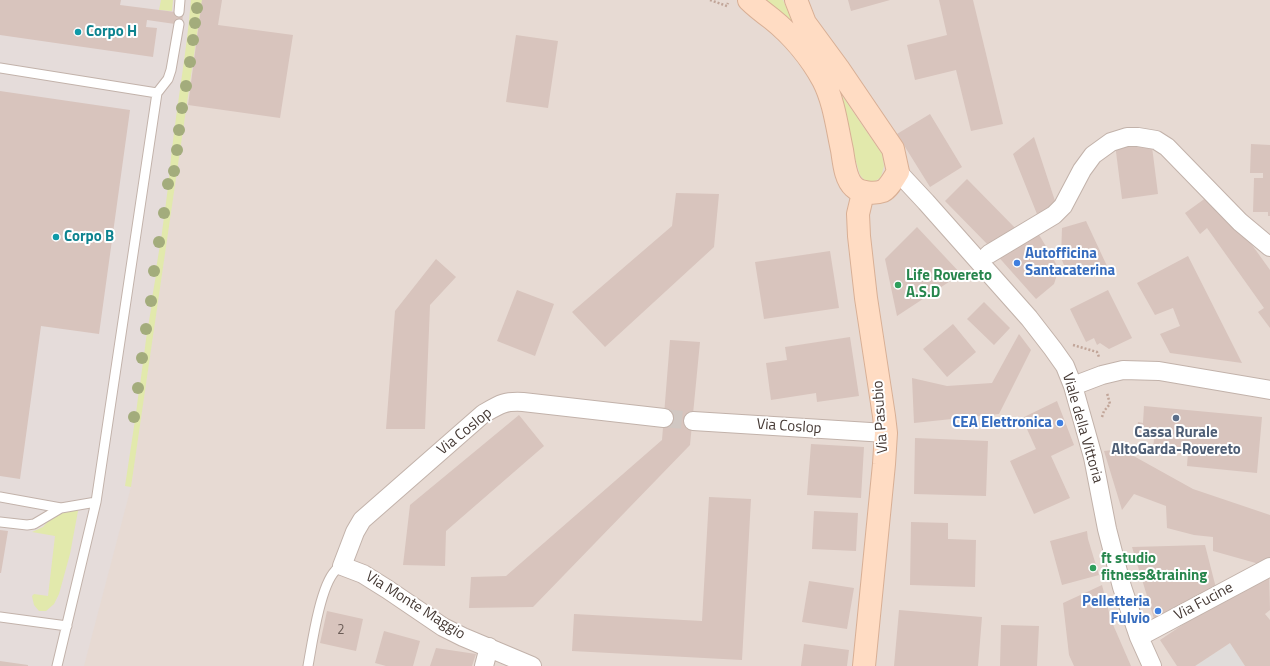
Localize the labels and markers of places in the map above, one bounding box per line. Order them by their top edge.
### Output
place label: Corpo H [86,23,137,41]
marker: Corpo H [73,27,83,37]
place label: Corpo B [64,228,114,246]
marker: Corpo B [51,232,61,242]
place label: Autofficina Santacaterina [1025,245,1115,280]
marker: Autofficina Santacaterina [1012,258,1022,268]
place label: Life Rovereto A.S.D [906,267,992,302]
marker: Life Rovereto A.S.D [893,280,903,290]
marker: Cassa Rurale AltoGarda-Rovereto [1171,413,1181,423]
place label: CEA Elettronica [952,414,1052,432]
marker: CEA Elettronica [1055,418,1065,428]
place label: Cassa Rurale AltoGarda-Rovereto [1111,424,1241,459]
place label: ft studio fitness&training [1101,550,1207,585]
marker: ft studio fitness&training [1088,563,1098,573]
place label: Pelletteria Fulvio [1082,593,1150,628]
marker: Pelletteria Fulvio [1153,606,1163,616]

